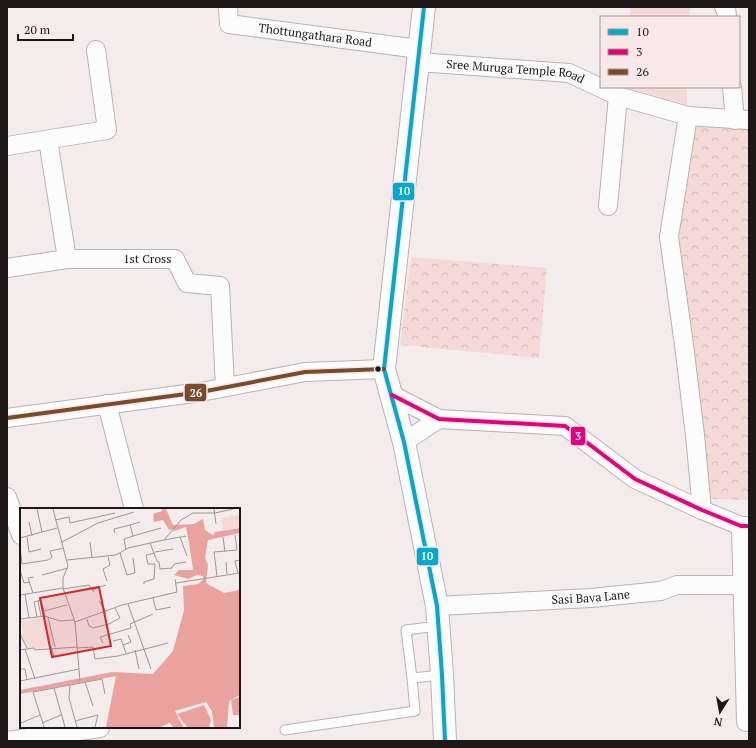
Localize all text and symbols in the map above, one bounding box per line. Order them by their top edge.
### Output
scale bar [18,16,73,42]
legend [600,16,740,88]
street label: Thottungathara Road [258,20,373,50]
text: 20 m [24,22,51,37]
text: 10 [636,24,649,39]
text: 3 [636,44,642,59]
street label: Sree Muruga Temple Road [446,56,587,86]
text: 26 [636,64,649,79]
line badge: 10 [392,182,415,201]
text: 10 [398,184,410,198]
street label: 1st Cross [123,251,172,266]
unlabelled marker [373,364,383,374]
line badge: 26 [184,383,207,402]
text: 26 [190,386,202,400]
line badge: 3 [570,426,586,446]
text: 3 [575,429,581,443]
inset map [20,508,240,728]
line badge: 10 [416,547,439,566]
text: 10 [421,549,433,563]
street label: Sasi Bava Lane [551,586,631,607]
north arrow [700,692,740,732]
text: N [712,714,724,729]

